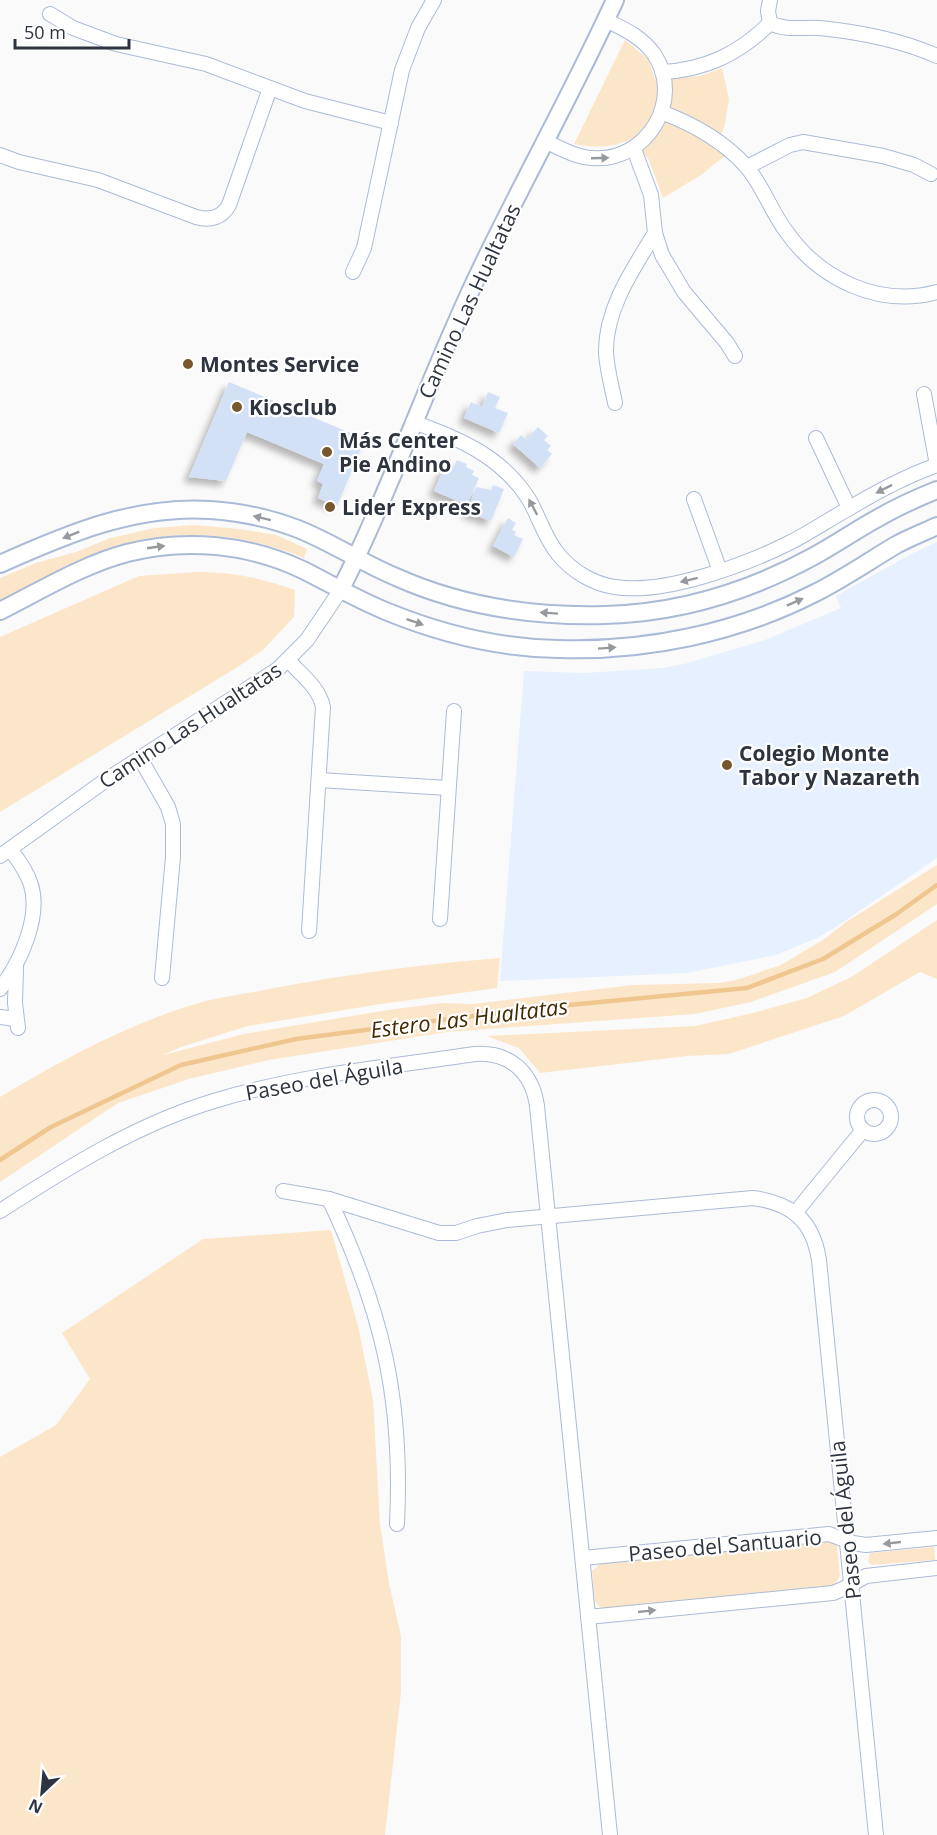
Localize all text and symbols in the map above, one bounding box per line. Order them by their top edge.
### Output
scale bar [15,12,129,50]
text: 50 m [24,20,66,44]
one-way arrow [590,153,609,162]
street label: Camino Las Hualtatas [411,199,527,403]
place label: Montes Service [200,350,359,378]
marker: Montes Service [181,357,195,371]
place label: Kiosclub [249,393,337,421]
marker: Kiosclub [230,400,244,414]
place label: Más Center Pie Andino [339,426,458,478]
marker: Más Center Pie Andino [320,445,334,459]
one-way arrow [875,484,892,494]
place label: Lider Express [342,493,481,521]
one-way arrow [528,499,538,516]
marker: Lider Express [323,500,337,514]
one-way arrow [253,513,271,523]
one-way arrow [62,530,80,540]
one-way arrow [147,543,166,552]
one-way arrow [680,575,698,585]
one-way arrow [786,597,804,607]
one-way arrow [539,609,558,618]
one-way arrow [406,618,424,627]
one-way arrow [597,643,616,653]
street label: Camino Las Hualtatas [93,655,287,795]
place label: Colegio Monte Tabor y Nazareth [739,739,920,791]
marker: Colegio Monte Tabor y Nazareth [720,758,734,772]
water label: Estero Las Hualtatas [369,990,570,1044]
street label: Paseo del Águila [243,1051,405,1107]
street label: Paseo del Águila [823,1439,867,1601]
street label: Paseo del Santuario [627,1523,823,1567]
one-way arrow [882,1538,901,1548]
one-way arrow [637,1606,656,1616]
north arrow [12,1763,72,1823]
text: N [25,1794,46,1819]

